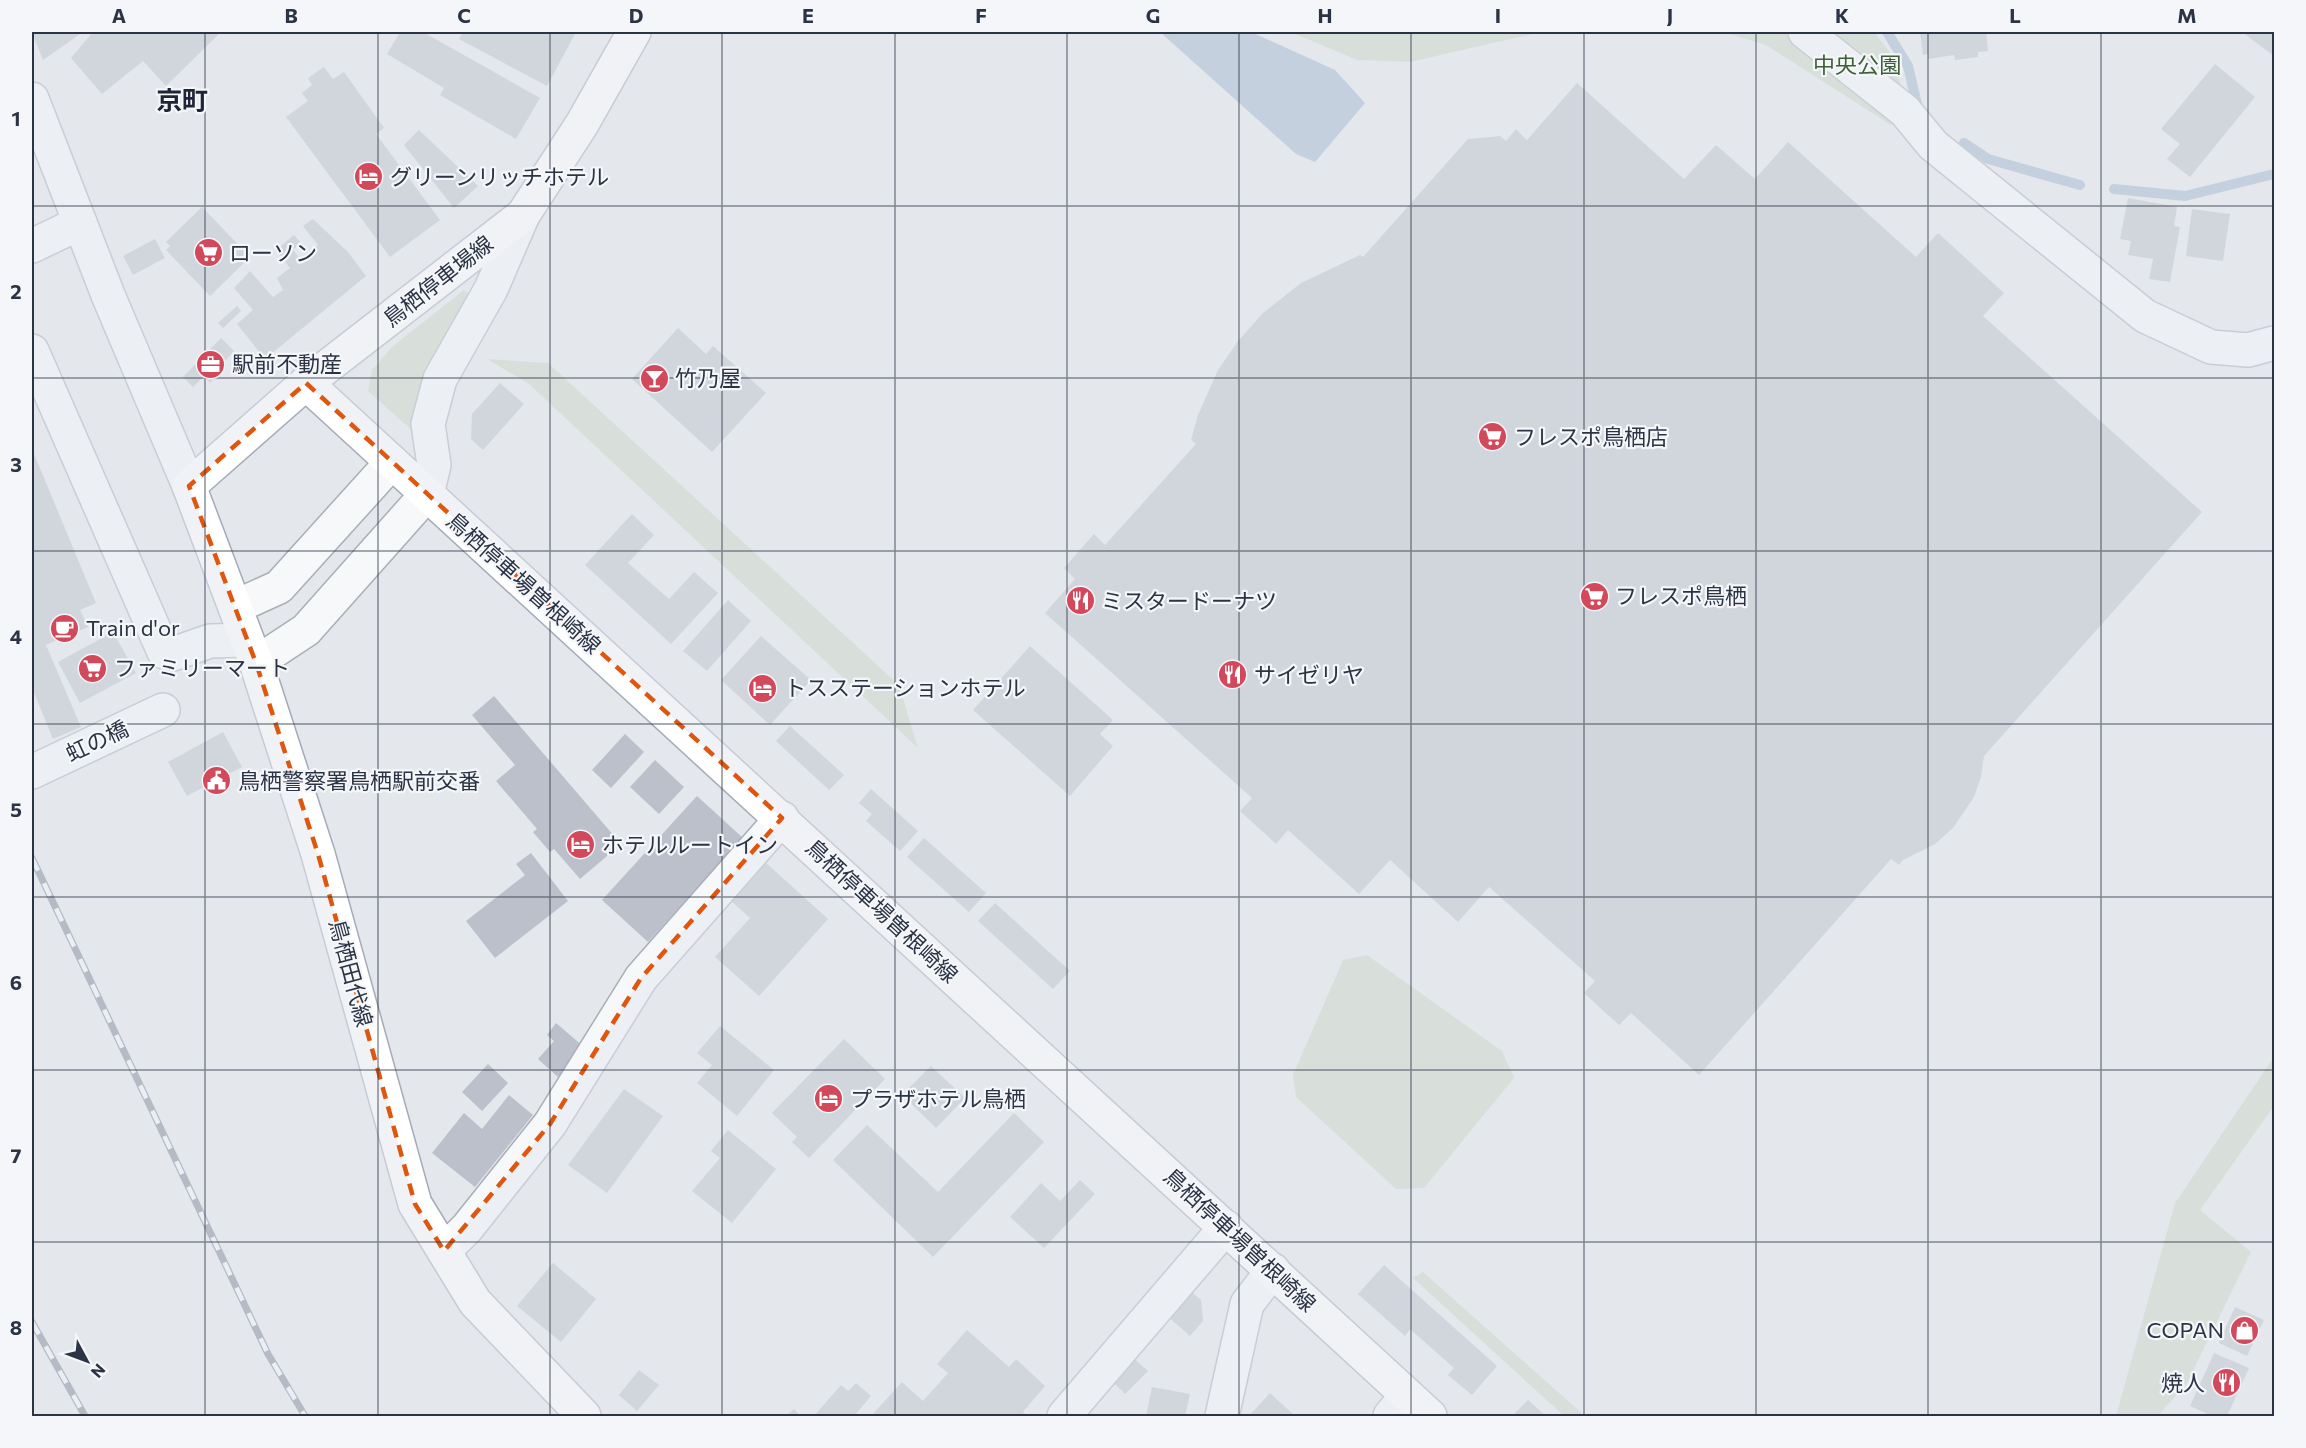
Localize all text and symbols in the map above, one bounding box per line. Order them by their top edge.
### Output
text: A [112,3,126,27]
text: B [284,3,298,27]
text: C [457,3,471,27]
text: D [629,3,643,27]
text: E [802,3,814,27]
text: F [975,3,987,27]
text: G [1146,3,1160,27]
text: H [1318,3,1333,27]
text: I [1495,3,1501,27]
text: J [1667,3,1673,27]
text: K [1835,3,1849,27]
text: L [2009,3,2021,27]
text: M [2177,3,2197,27]
park label: 中央公園 [1813,51,1901,78]
district label: 京町 [156,84,208,115]
text: 1 [11,106,21,130]
hotel icon: グリーンリッチホテル [353,161,385,193]
place label: グリーンリッチホテル [390,163,609,190]
street label: 鳥栖停車場線 [377,229,498,332]
supermarket icon: ローソン [192,237,224,269]
place label: ローソン [229,239,317,266]
text: 2 [10,279,22,303]
office icon: 駅前不動産 [195,348,227,380]
place label: 駅前不動産 [232,350,342,377]
bar icon: 竹乃屋 [638,362,670,394]
place label: 竹乃屋 [675,364,741,391]
supermarket icon: フレスポ鳥栖店 [1477,421,1509,453]
place label: フレスポ鳥栖店 [1514,423,1668,450]
text: 3 [10,452,22,476]
street label: 鳥栖停車場曽根崎線 [442,506,607,659]
supermarket icon: フレスポ鳥栖 [1578,580,1610,612]
place label: フレスポ鳥栖 [1615,582,1747,609]
restaurant icon: ミスタードーナツ [1064,585,1096,617]
place label: ミスタードーナツ [1101,587,1277,614]
cafe icon: Train d'or [49,612,81,644]
place label: Train d'or [86,614,180,641]
text: 4 [10,624,22,648]
supermarket icon: ファミリーマート [77,652,109,684]
place label: ファミリーマート [114,654,290,681]
restaurant icon: サイゼリヤ [1217,659,1249,691]
place label: サイゼリヤ [1254,661,1364,688]
hotel icon: トスステーションホテル [747,672,779,704]
place label: トスステーションホテル [784,674,1026,701]
street label: 虹の橋 [61,714,132,767]
public building icon: 鳥栖警察署鳥栖駅前交番 [201,765,233,797]
place label: 鳥栖警察署鳥栖駅前交番 [238,767,480,794]
text: 5 [10,797,22,821]
hotel icon: ホテルルートイン [565,829,597,861]
place label: ホテルルートイン [602,831,778,858]
street label: 鳥栖停車場曽根崎線 [801,833,964,988]
street label: 鳥栖田代線 [324,916,379,1029]
text: 6 [10,970,22,994]
hotel icon: プラザホテル鳥栖 [813,1083,845,1115]
place label: プラザホテル鳥栖 [850,1085,1026,1112]
text: 7 [11,1143,22,1167]
street label: 鳥栖停車場曽根崎線 [1159,1162,1322,1317]
shop icon: COPAN [2229,1314,2261,1346]
text: 8 [10,1315,22,1339]
place label: COPAN [2147,1316,2224,1343]
north arrow [57,1331,117,1391]
text: N [88,1360,110,1382]
restaurant icon: 焼人 [2210,1367,2242,1399]
place label: 焼人 [2161,1369,2205,1396]

